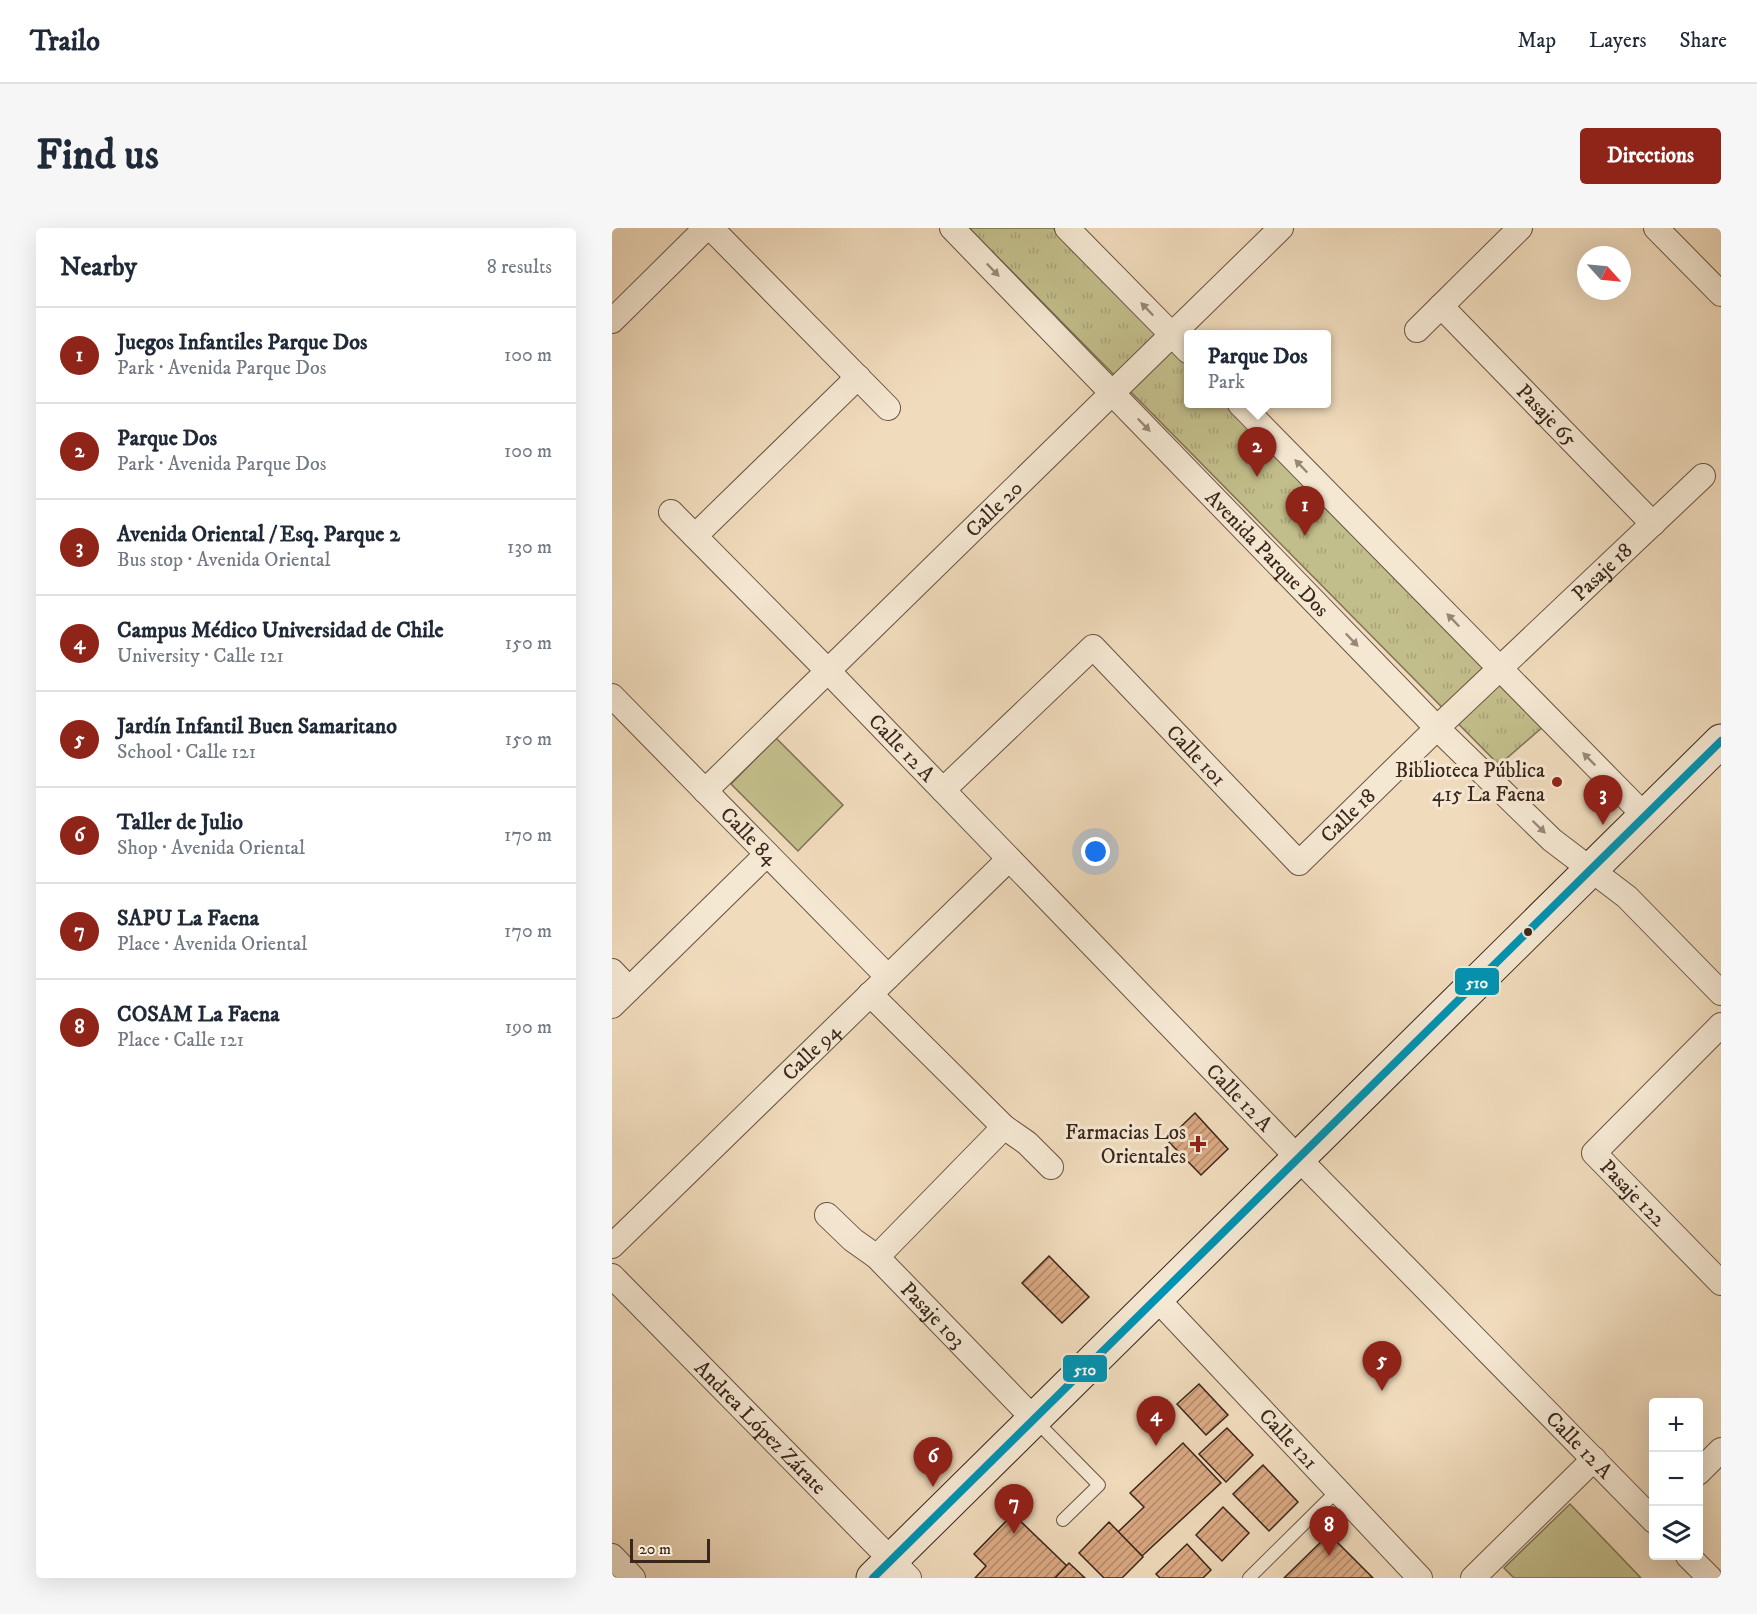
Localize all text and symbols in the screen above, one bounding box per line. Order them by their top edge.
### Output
text: Trailo [30,24,100,59]
text: Map [1517,28,1556,54]
text: Layers [1589,28,1647,54]
text: Share [1680,28,1727,54]
button: Directions [1580,128,1721,184]
text: Find us [36,130,159,182]
north arrow [1577,246,1631,300]
text: Nearby [60,251,137,284]
text: 8 results [487,255,552,280]
one-way arrow [986,262,1000,277]
one-way arrow [1140,302,1154,317]
text: Juegos Infantiles Parque Dos [117,329,367,356]
popup [1184,330,1331,408]
text: 1 [76,343,83,368]
text: 100 m [504,343,552,368]
text: Parque Dos [1208,343,1308,370]
text: Park · Avenida Parque Dos [117,356,326,381]
text: Park [1208,370,1245,395]
street label: Pasaje 65 [1510,379,1582,452]
one-way arrow [1136,417,1150,431]
text: Parque Dos [117,425,217,452]
pin: 2 [1238,428,1276,477]
text: 2 [75,439,84,464]
text: 100 m [504,439,552,464]
text: Park · Avenida Parque Dos [117,452,326,477]
one-way arrow [1295,460,1309,474]
street label: Calle 20 [960,475,1029,543]
street label: Avenida Parque Dos [1199,485,1334,623]
pin: 1 [1286,486,1324,536]
text: Avenida Oriental / Esq. Parque 2 [117,521,400,548]
text: 3 [76,535,83,560]
text: 130 m [507,535,552,560]
street label: Pasaje 18 [1567,538,1638,607]
text: Bus stop · Avenida Oriental [117,548,331,573]
one-way arrow [1446,614,1460,628]
text: Campus Médico Universidad de Chile [117,617,444,644]
text: 4 [74,631,85,656]
text: 150 m [505,631,552,656]
one-way arrow [1345,633,1359,647]
text: University · Calle 121 [117,644,284,669]
street label: Calle 12 A [863,709,940,788]
text: Jardín Infantil Buen Samaritano [117,713,397,740]
street label: Calle 101 [1160,720,1231,792]
text: 5 [75,727,84,752]
text: 150 m [505,727,552,752]
text: School · Calle 121 [117,740,256,765]
one-way arrow [1583,753,1597,767]
place label: Biblioteca Pública 415 La Faena [1395,758,1545,808]
marker: Biblioteca Pública 415 La Faena [1550,775,1564,789]
pin: 3 [1584,776,1622,825]
street label: Calle 18 [1316,783,1382,849]
street label: Calle 84 [714,802,784,872]
text: Taller de Julio [117,809,243,836]
one-way arrow [1531,820,1545,834]
text: 6 [74,823,85,848]
text: 170 m [504,823,552,848]
text: Shop · Avenida Oriental [117,836,305,861]
your location [1081,837,1110,866]
text: SAPU La Faena [117,905,259,932]
text: 7 [74,919,85,944]
text: 170 m [504,919,552,944]
unlabelled marker [1522,926,1534,938]
text: Place · Avenida Oriental [117,932,307,957]
line badge: 510 [1454,967,1500,996]
text: 510 [1465,973,1489,993]
text: COSAM La Faena [117,1001,280,1028]
text: 8 [74,1015,85,1040]
text: 190 m [505,1015,552,1040]
street label: Calle 94 [777,1018,847,1087]
text: Place · Calle 121 [117,1028,244,1053]
street label: Calle 12 A [1200,1059,1278,1138]
place label: Farmacias Los Orientales [1065,1120,1186,1170]
marker: Farmacias Los Orientales [1191,1137,1205,1151]
street label: Pasaje 122 [1594,1155,1671,1233]
street label: Pasaje 103 [894,1277,970,1354]
pin: 5 [1362,1342,1402,1391]
line badge: 510 [1062,1354,1108,1383]
street label: Andrea López Zárate [688,1355,832,1500]
text: 510 [1073,1360,1097,1380]
pin: 4 [1136,1396,1176,1446]
map controls [1649,1398,1703,1560]
button: + [1649,1398,1703,1452]
street label: Calle 121 [1253,1403,1323,1475]
street label: Calle 12 A [1540,1406,1618,1485]
pin: 6 [914,1438,952,1487]
button: − [1649,1452,1703,1506]
pin: 7 [994,1484,1034,1534]
pin: 8 [1310,1506,1348,1556]
button: layers [1649,1506,1703,1560]
scale bar [630,1536,710,1564]
text: 20 m [639,1539,671,1559]

